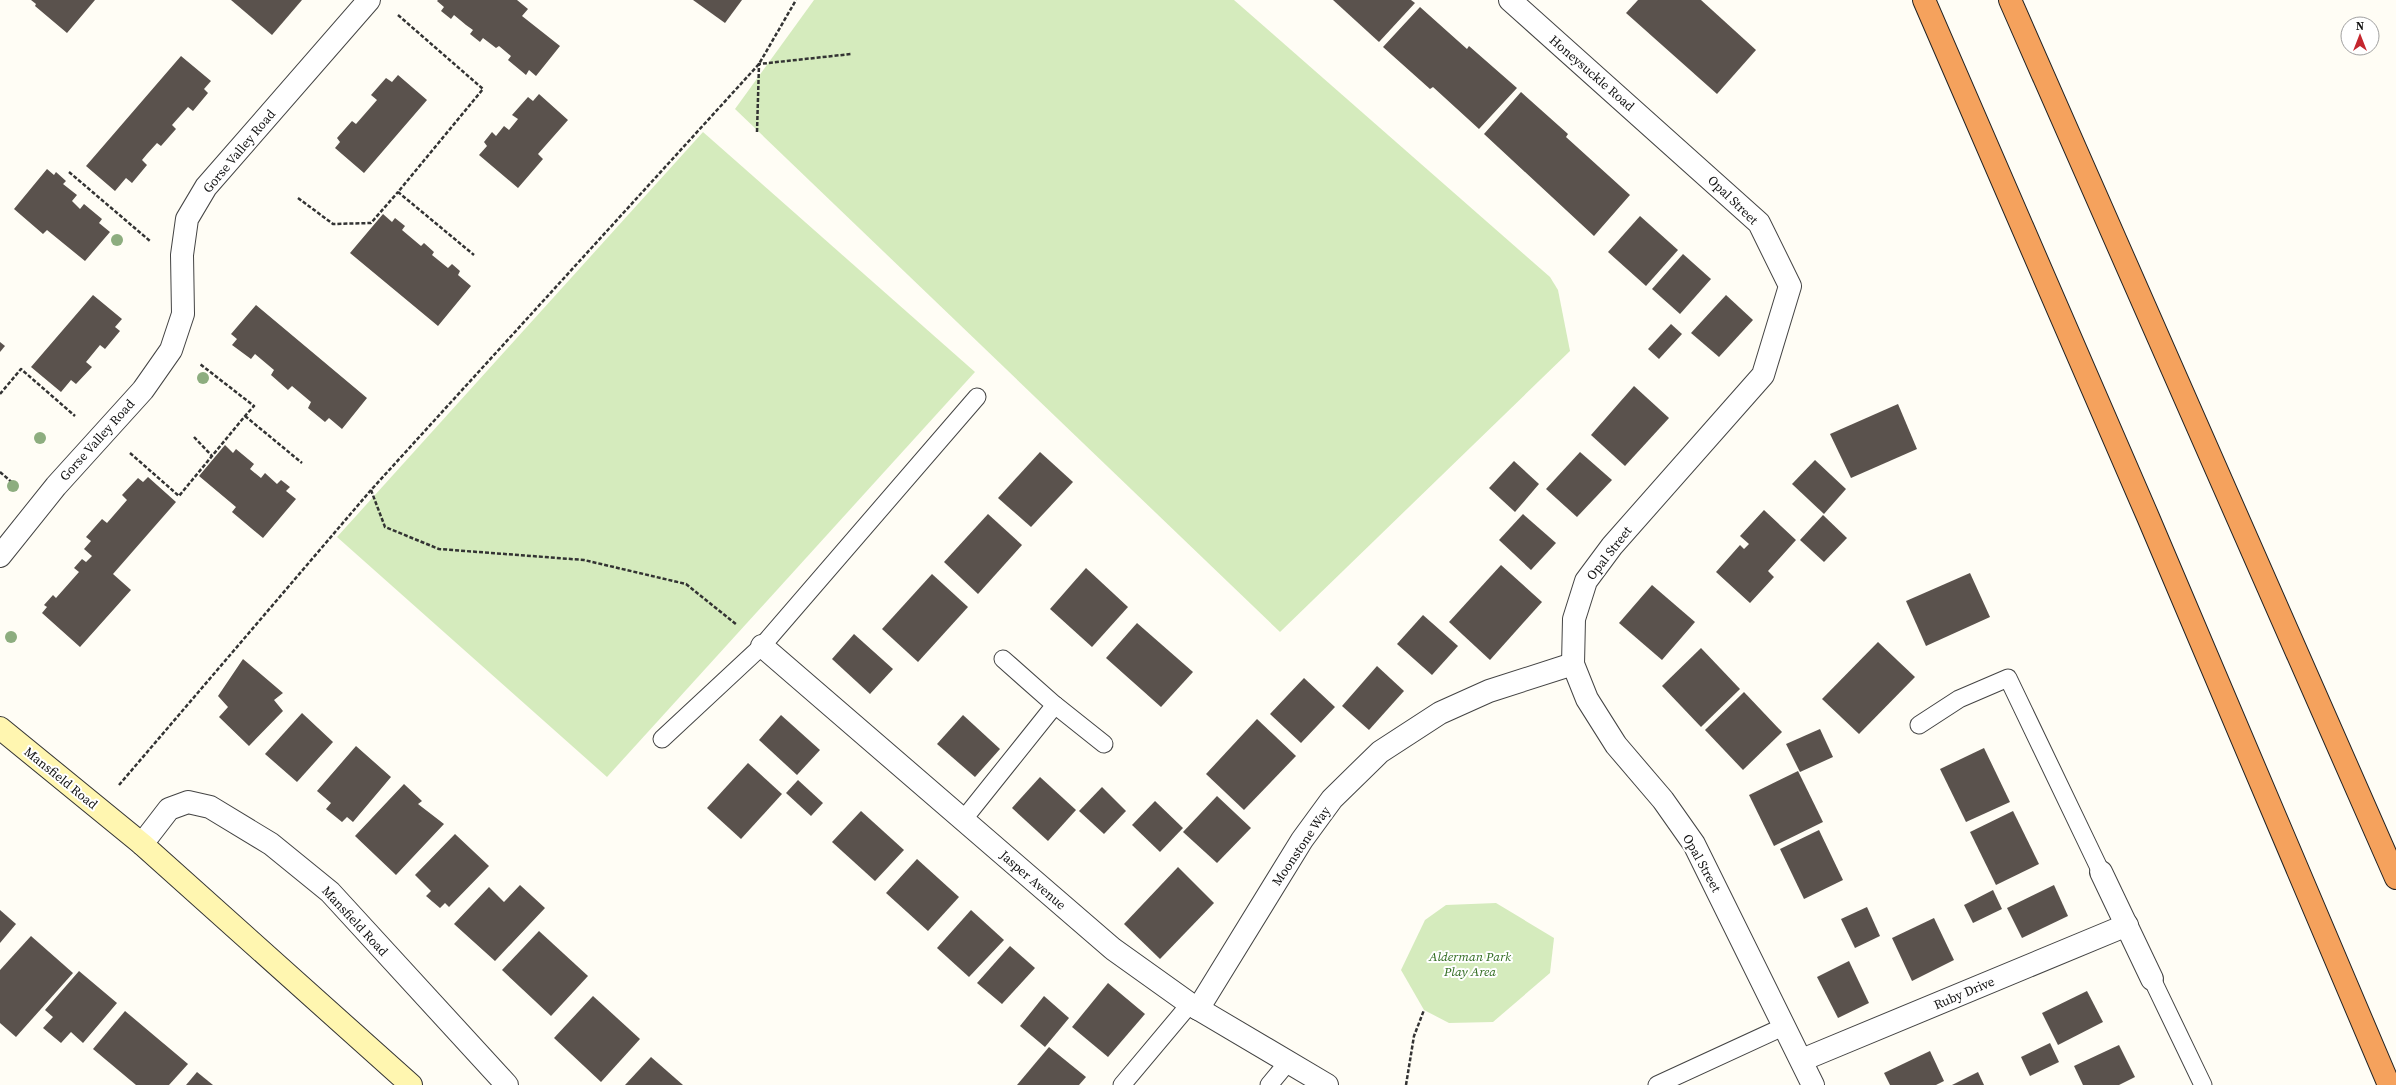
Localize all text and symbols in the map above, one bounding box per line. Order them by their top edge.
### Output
north arrow [2340,16,2380,56]
text: N [2356,19,2364,34]
street label: Honeysuckle Road [1546,31,1639,115]
street label: Gorse Valley Road [199,105,279,196]
street label: Opal Street [1704,172,1762,229]
street label: Gorse Valley Road [56,395,139,484]
street label: Opal Street [1583,522,1636,583]
street label: Mansfield Road [21,743,102,813]
street label: Moonstone Way [1268,803,1334,889]
street label: Opal Street [1679,831,1725,896]
street label: Jasper Avenue [996,846,1070,914]
street label: Mansfield Road [318,882,392,960]
park label: Alderman Park Play Area [1428,948,1512,980]
street label: Ruby Drive [1931,972,1997,1013]

